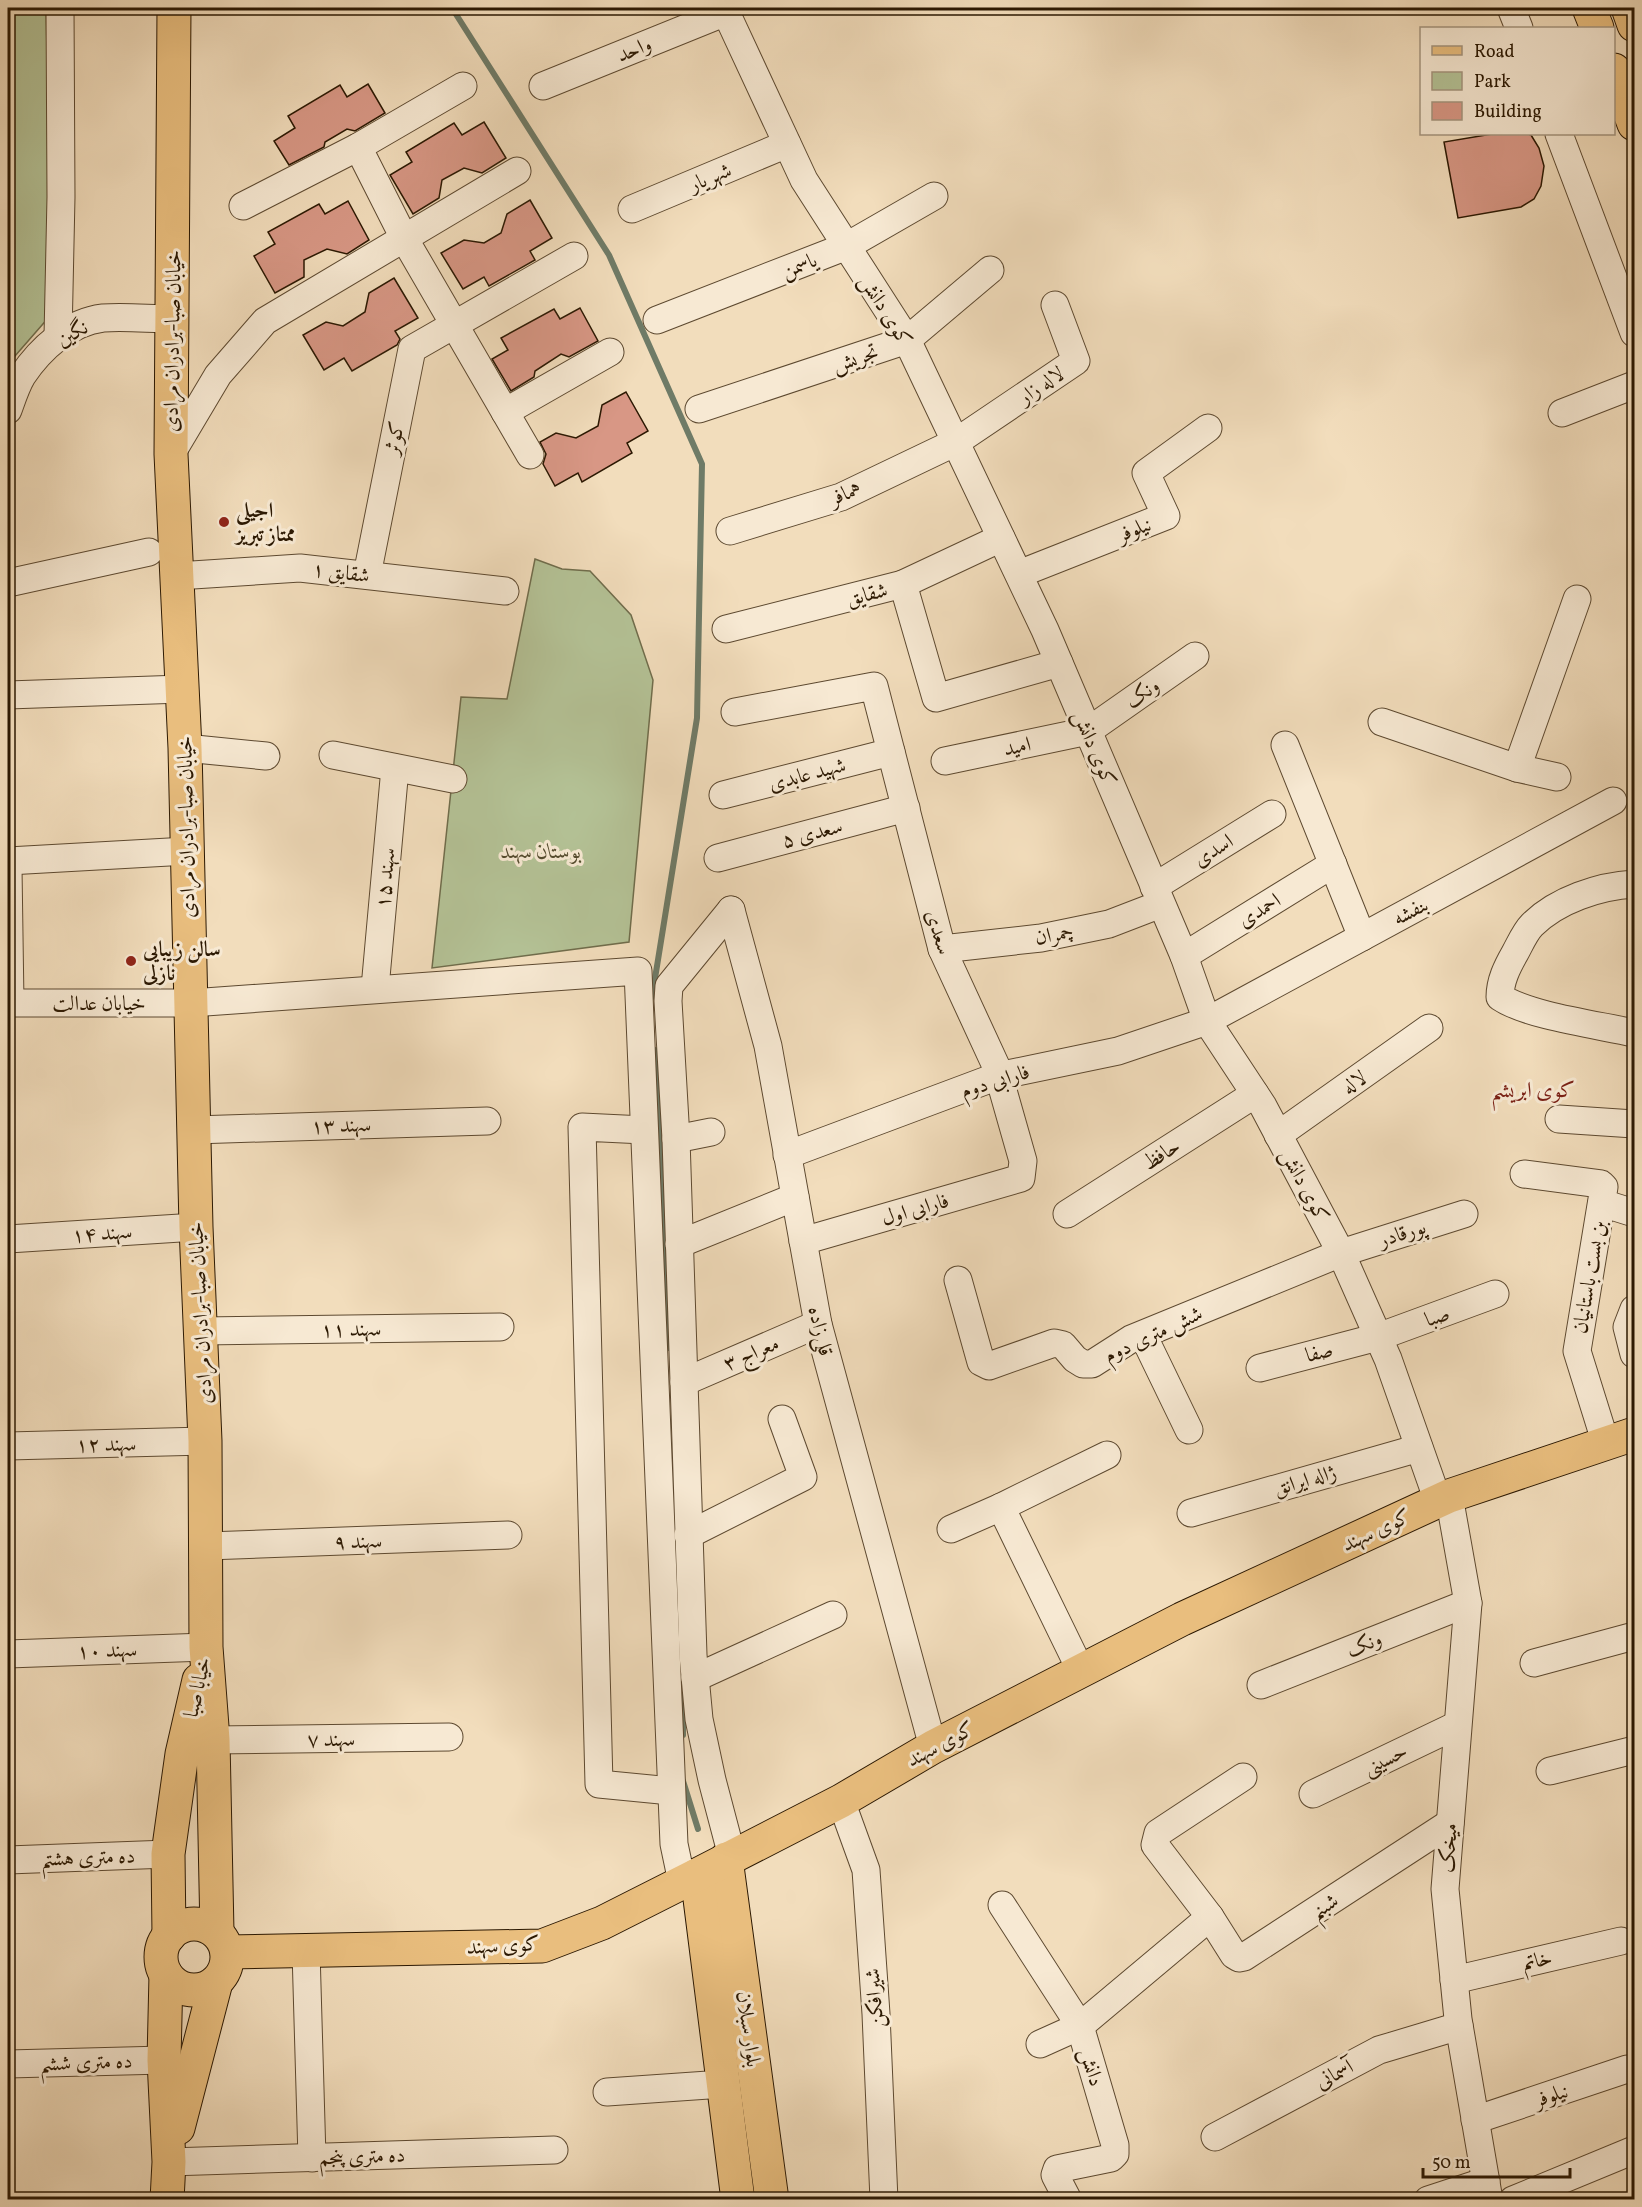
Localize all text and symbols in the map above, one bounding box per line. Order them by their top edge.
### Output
legend [1420,27,1615,135]
street label: واحد [613,30,656,70]
text: Road [1474,40,1515,65]
text: Park [1474,70,1511,95]
text: Building [1474,100,1542,125]
street label: شهریار [683,156,736,201]
street label: یاسمن [777,246,823,286]
street label: خیابان صبا-برادران مرادی [157,250,190,432]
street label: کوی دانش [851,269,918,352]
street label: نگین [52,314,94,355]
street label: تجریش [829,338,882,381]
street label: لاله زار [1011,360,1071,413]
street label: کوثر [378,419,413,460]
street label: همافر [823,475,866,515]
place label: اجیلی ممتاز تبریز [234,497,295,550]
street label: نیلوفر [1111,510,1156,551]
marker: اجیلی ممتاز تبریز [217,515,231,529]
street label: شقایق ۱ [310,556,371,591]
street label: شقایق [844,576,891,615]
street label: ونک [1120,672,1166,716]
street label: کوی دانش [1065,706,1123,791]
street label: امید [1001,730,1034,765]
street label: خیابان صبا-برادران مرادی [171,736,204,918]
street label: شهید عابدی [766,751,849,800]
street label: سعدی ۵ [779,812,846,856]
street label: اسدی [1188,828,1239,875]
park label: بوستان سهند [501,838,581,867]
street label: سهند ۱۵ [369,847,404,910]
street label: احمدی [1233,887,1287,936]
street label: بنفشه [1388,891,1434,934]
street label: سعدی [917,906,958,958]
street label: چمران [1032,918,1076,953]
place label: سالن زیبایی نازلی [142,936,221,989]
marker: سالن زیبایی نازلی [124,954,138,968]
street label: خیابان عدالت [52,990,146,1019]
street label: فارابی دوم [957,1058,1034,1109]
street label: لاله [1336,1064,1373,1102]
district label: کوی ابریشم [1491,1076,1575,1111]
street label: سهند ۱۳ [310,1111,372,1142]
street label: حافظ [1137,1132,1186,1178]
street label: کوی دانش [1272,1144,1335,1228]
street label: فارابی اول [878,1187,953,1234]
street label: پورقادر [1373,1213,1431,1256]
street label: سهند ۱۴ [71,1218,133,1251]
street label: بن بست باستانیان [1566,1218,1615,1336]
street label: خیابان صبا-برادران مرادی [182,1221,221,1405]
street label: شش متری دوم [1099,1300,1209,1373]
street label: صبا [1421,1300,1454,1335]
street label: قلی‌زاده [800,1304,839,1359]
street label: سهند ۱۱ [320,1315,382,1346]
street label: معراج ۳ [719,1330,785,1382]
street label: صفا [1302,1336,1336,1371]
street label: سهند ۱۲ [75,1430,137,1461]
street label: ژاله ایرانق [1270,1459,1340,1504]
street label: کوی سهند [1337,1503,1416,1560]
street label: سهند ۹ [333,1527,383,1558]
street label: ونک [1342,1625,1387,1666]
street label: سهند ۱۰ [76,1636,138,1667]
street label: خیابا صبا [177,1654,219,1720]
street label: کوی سهند [902,1715,980,1775]
street label: سهند ۷ [307,1726,355,1755]
street label: حسینی [1359,1737,1413,1783]
street label: میخک [1433,1822,1466,1874]
street label: ده متری هشتم [40,1842,136,1880]
street label: شبنم [1305,1887,1348,1931]
street label: کوی سهند [466,1930,540,1963]
street label: خاتم [1519,1944,1556,1981]
street label: شیر‌افکن [859,1967,892,2029]
street label: بلوار سبلان [728,1989,767,2069]
street label: دانش [1071,2045,1110,2090]
street label: ده متری ششم [39,2047,133,2085]
street label: آسمانی [1310,2052,1361,2097]
street label: نیلوفر [1529,2077,1572,2116]
street label: ده متری پنجم [318,2141,406,2177]
scale bar [1423,2141,1570,2179]
text: 50 m [1432,2151,1471,2176]

